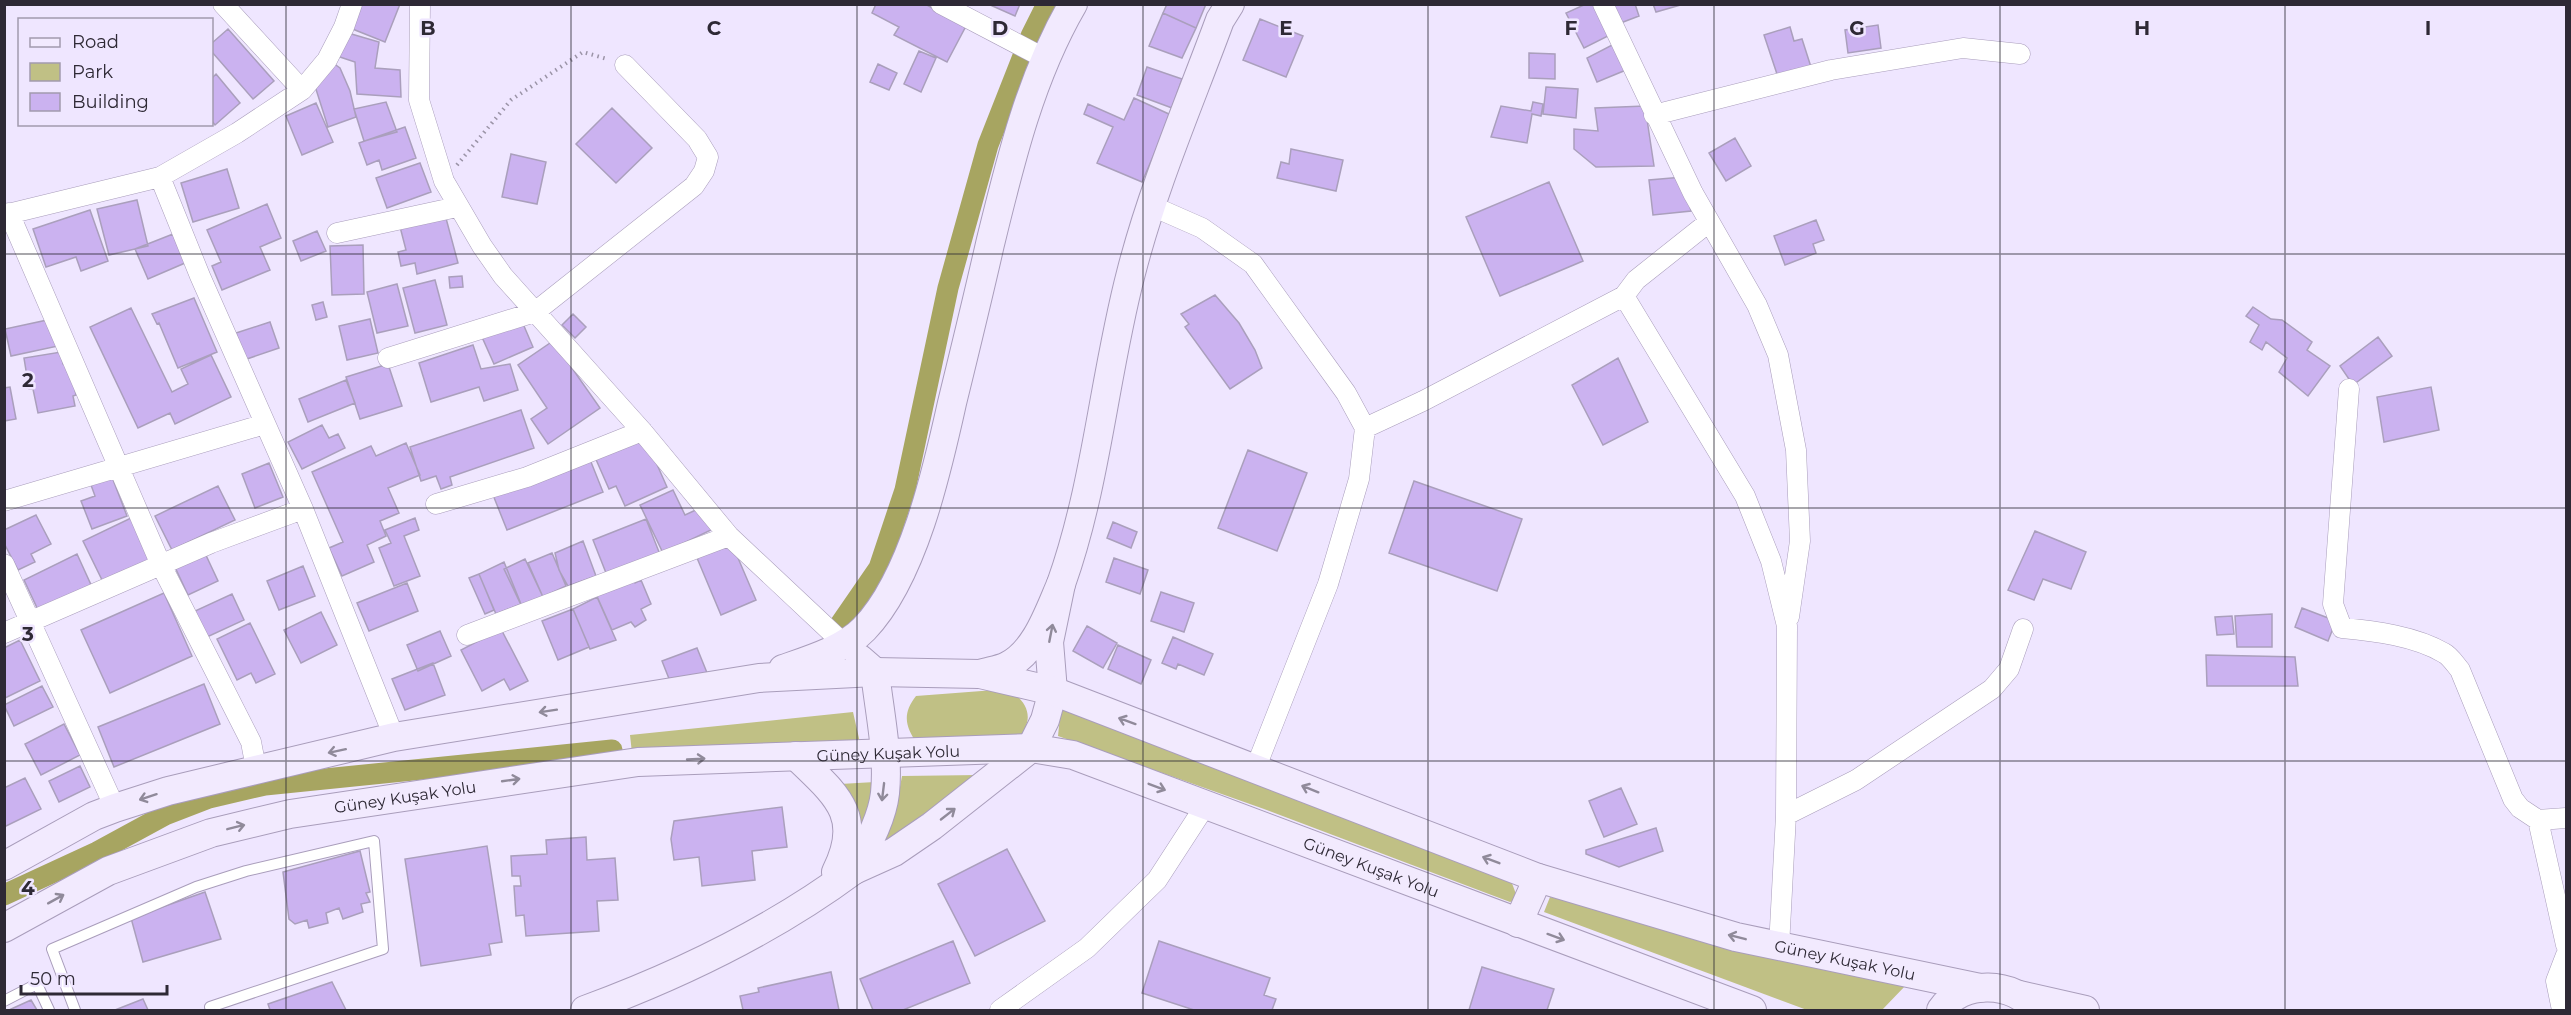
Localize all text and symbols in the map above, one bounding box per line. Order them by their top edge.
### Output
text: B [420,16,436,40]
text: C [707,16,722,40]
text: D [992,16,1008,40]
text: E [1279,16,1293,40]
text: F [1565,16,1578,40]
text: G [1849,16,1865,40]
text: H [2134,16,2150,40]
text: I [2425,16,2431,40]
legend [18,18,213,126]
text: Road [72,31,119,53]
text: Park [72,61,113,83]
text: Building [72,91,149,113]
text: 2 [22,368,34,392]
text: 3 [21,622,34,646]
one-way arrow [1046,624,1057,643]
one-way arrow [539,706,559,717]
one-way arrow [1118,714,1137,725]
street label: Güney Kuşak Yolu [816,742,960,766]
one-way arrow [328,745,347,757]
one-way arrow [686,754,706,765]
one-way arrow [500,774,520,785]
street label: Güney Kuşak Yolu [333,777,478,817]
one-way arrow [878,782,889,802]
one-way arrow [1148,783,1166,794]
one-way arrow [1301,783,1319,794]
one-way arrow [139,792,158,803]
one-way arrow [940,807,956,820]
one-way arrow [226,820,245,832]
street label: Güney Kuşak Yolu [1301,833,1442,902]
one-way arrow [1482,854,1501,865]
text: 4 [21,876,35,900]
one-way arrow [47,893,64,905]
one-way arrow [1728,930,1747,942]
one-way arrow [1547,932,1565,943]
street label: Güney Kuşak Yolu [1773,936,1917,984]
scale bar [21,958,166,996]
text: 50 m [30,968,76,990]

